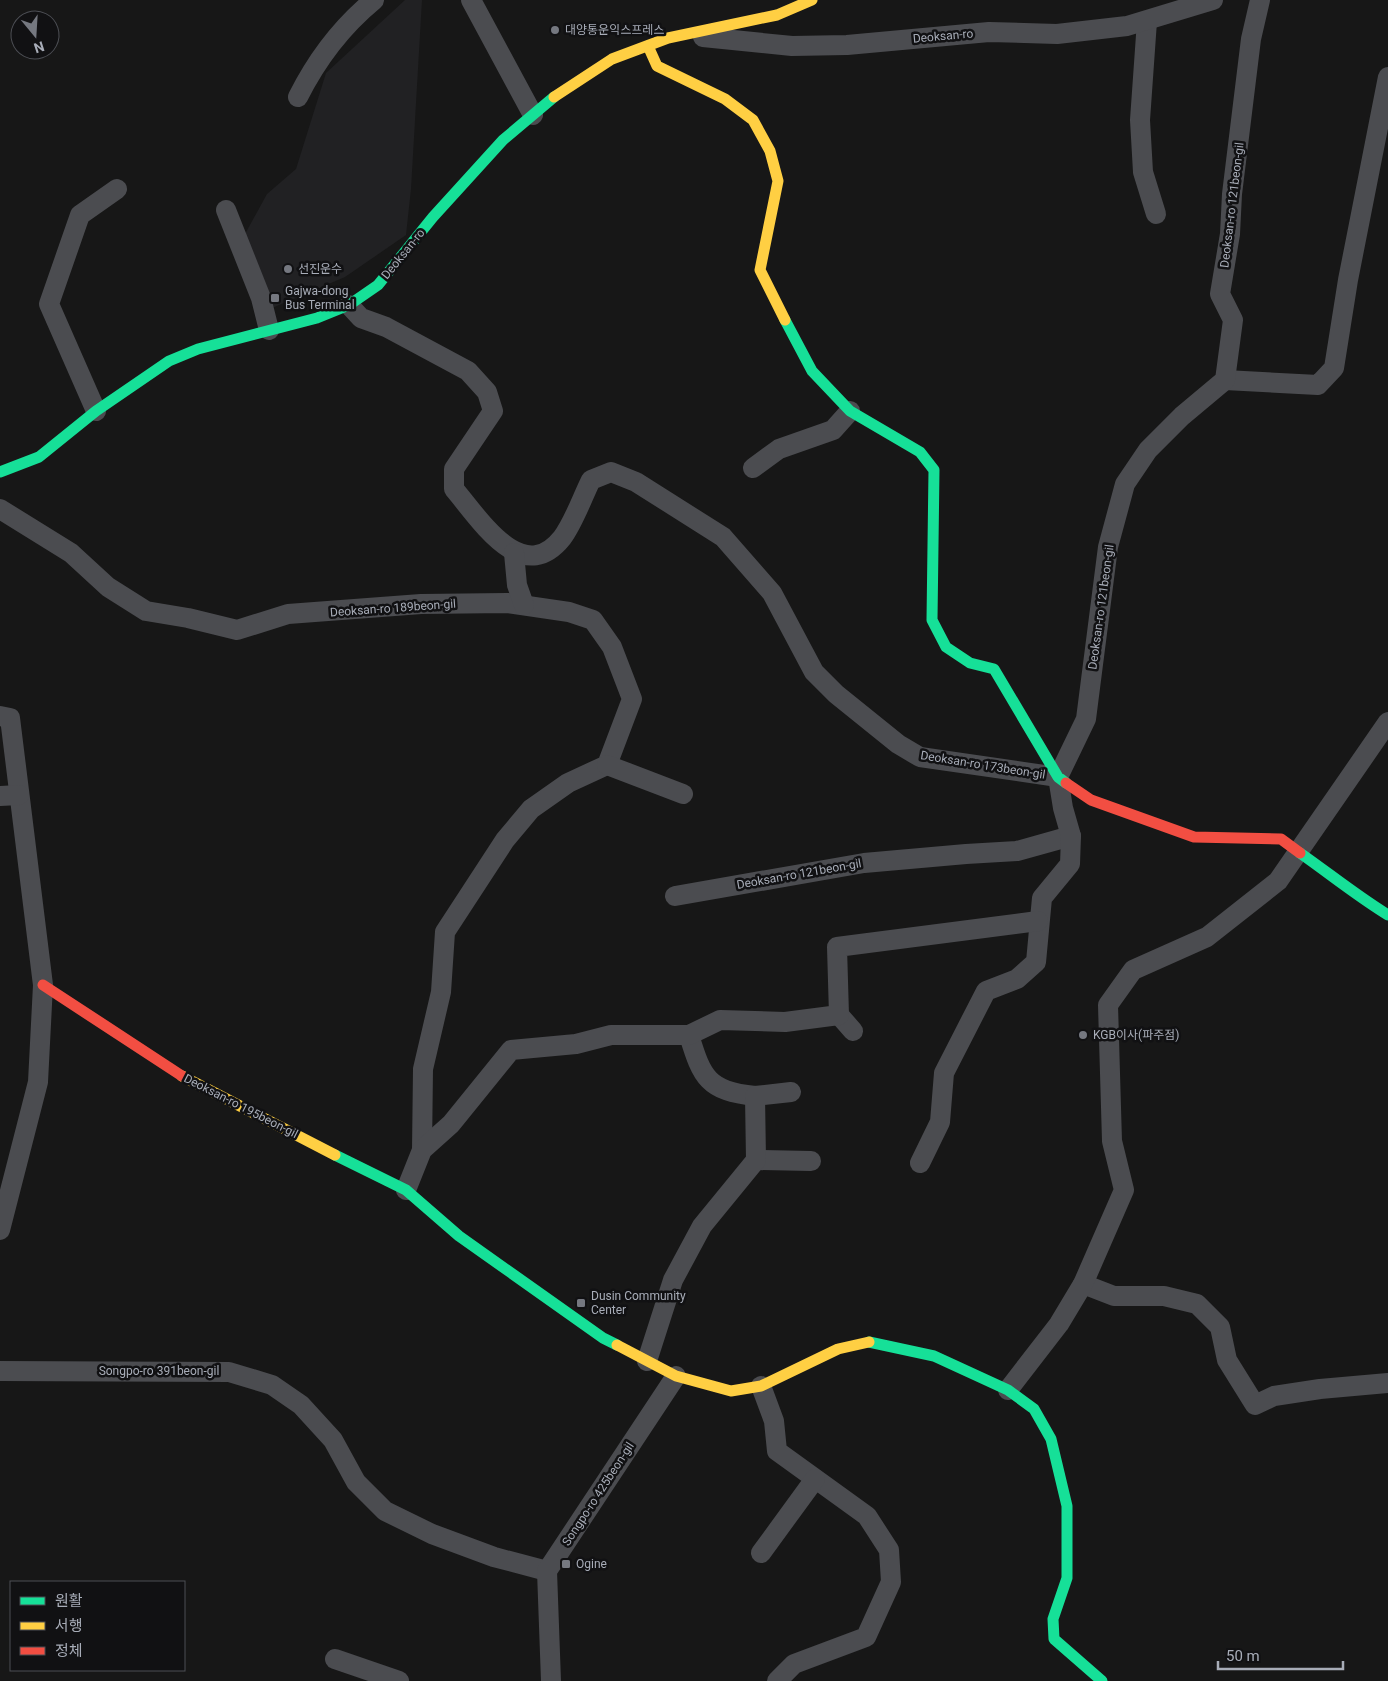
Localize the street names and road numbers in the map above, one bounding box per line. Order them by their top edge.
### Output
street label: Deoksan-ro [912,26,974,46]
street label: Deoksan-ro 121beon-gil [1217,141,1247,269]
street label: Deoksan-ro [378,226,428,282]
street label: Deoksan-ro 121beon-gil [1085,543,1117,671]
street label: Deoksan-ro 189beon-gil [330,597,456,619]
street label: Deoksan-ro 173beon-gil [920,748,1046,782]
street label: Deoksan-ro 121beon-gil [736,856,862,892]
street label: Deoksan-ro 195beon-gil [182,1071,300,1141]
street label: Songpo-ro 391beon-gil [99,1364,219,1378]
street label: Songpo-ro 425beon-gil [559,1440,637,1548]

